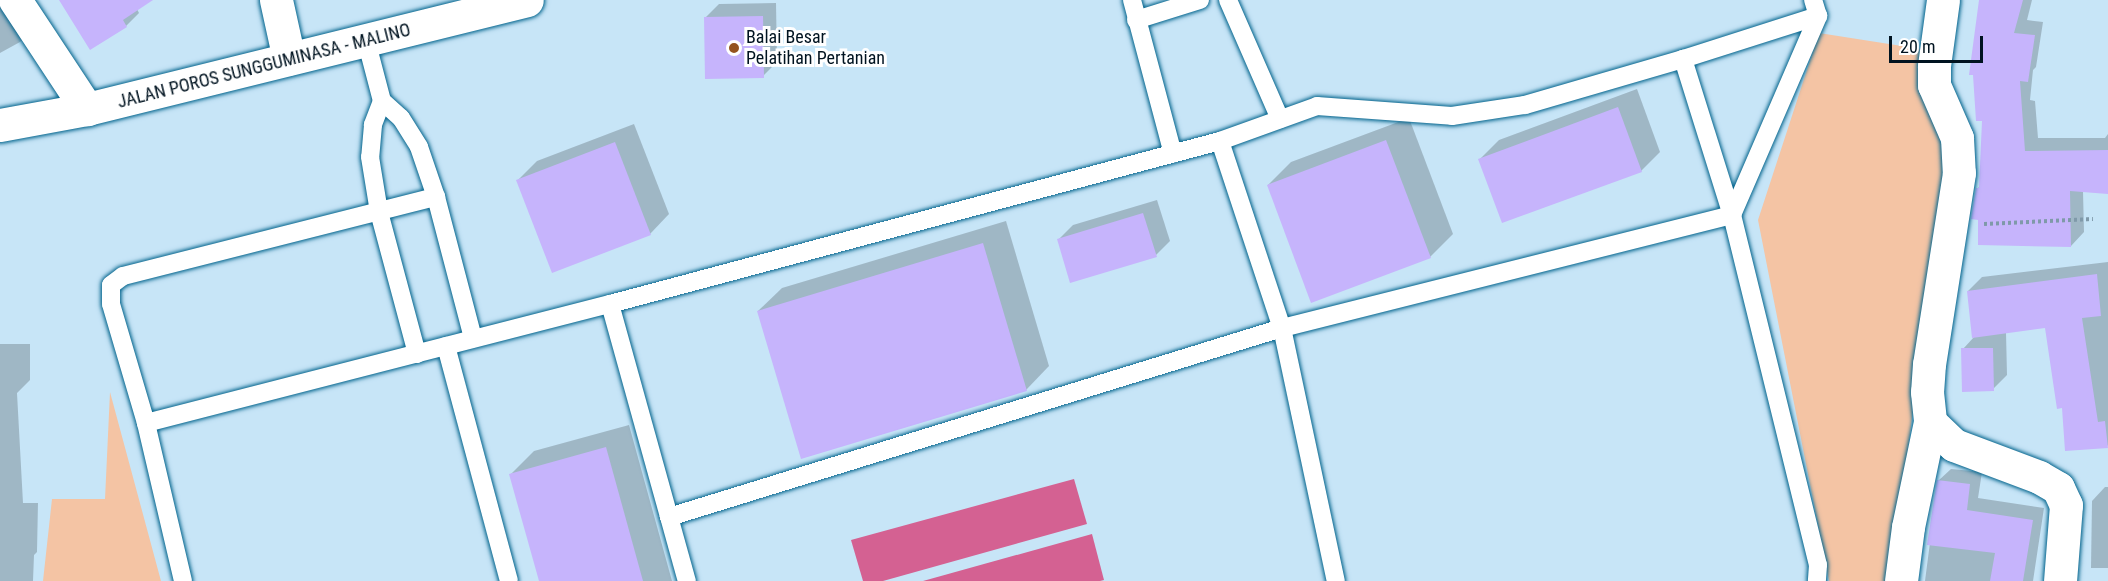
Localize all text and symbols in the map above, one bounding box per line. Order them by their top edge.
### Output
street label: JALAN POROS SUNGGUMINASA - MALINO [115,19,413,113]
scale bar [1892,24,1986,62]
place label: Balai Besar Pelatihan Pertanian [746,27,885,70]
text: 20 m [1900,36,1935,57]
marker: Balai Besar Pelatihan Pertanian [727,41,741,55]

